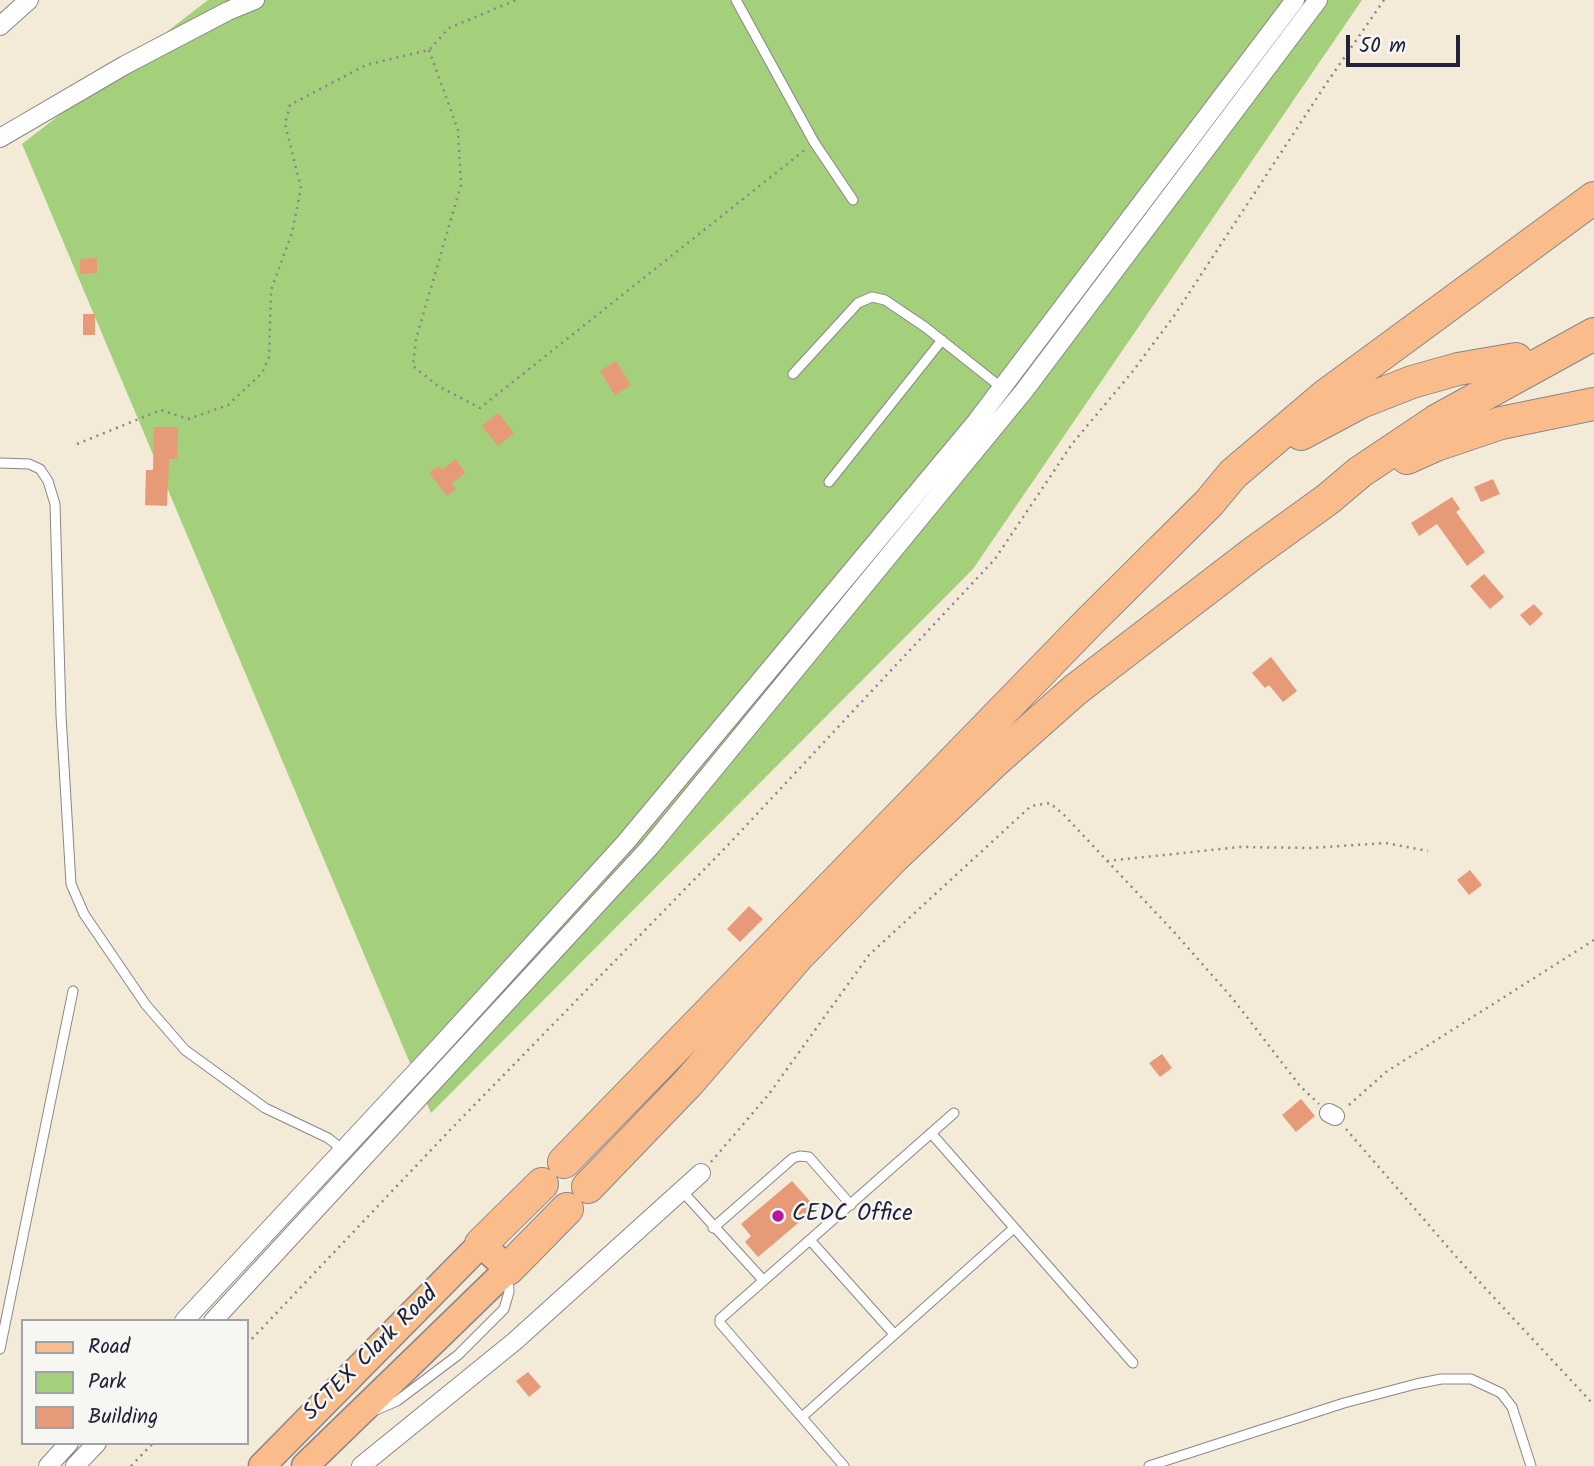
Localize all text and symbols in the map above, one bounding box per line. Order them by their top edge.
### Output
scale bar [1349,21,1463,65]
text: 50 m [1359,30,1406,63]
place label: CEDC Office [792,1202,913,1230]
marker: CEDC Office [770,1208,786,1224]
street label: SCTEX Clark Road [299,1282,445,1428]
legend [21,1319,248,1445]
text: Road [88,1331,130,1364]
text: Park [88,1366,126,1399]
text: Building [88,1401,158,1434]

